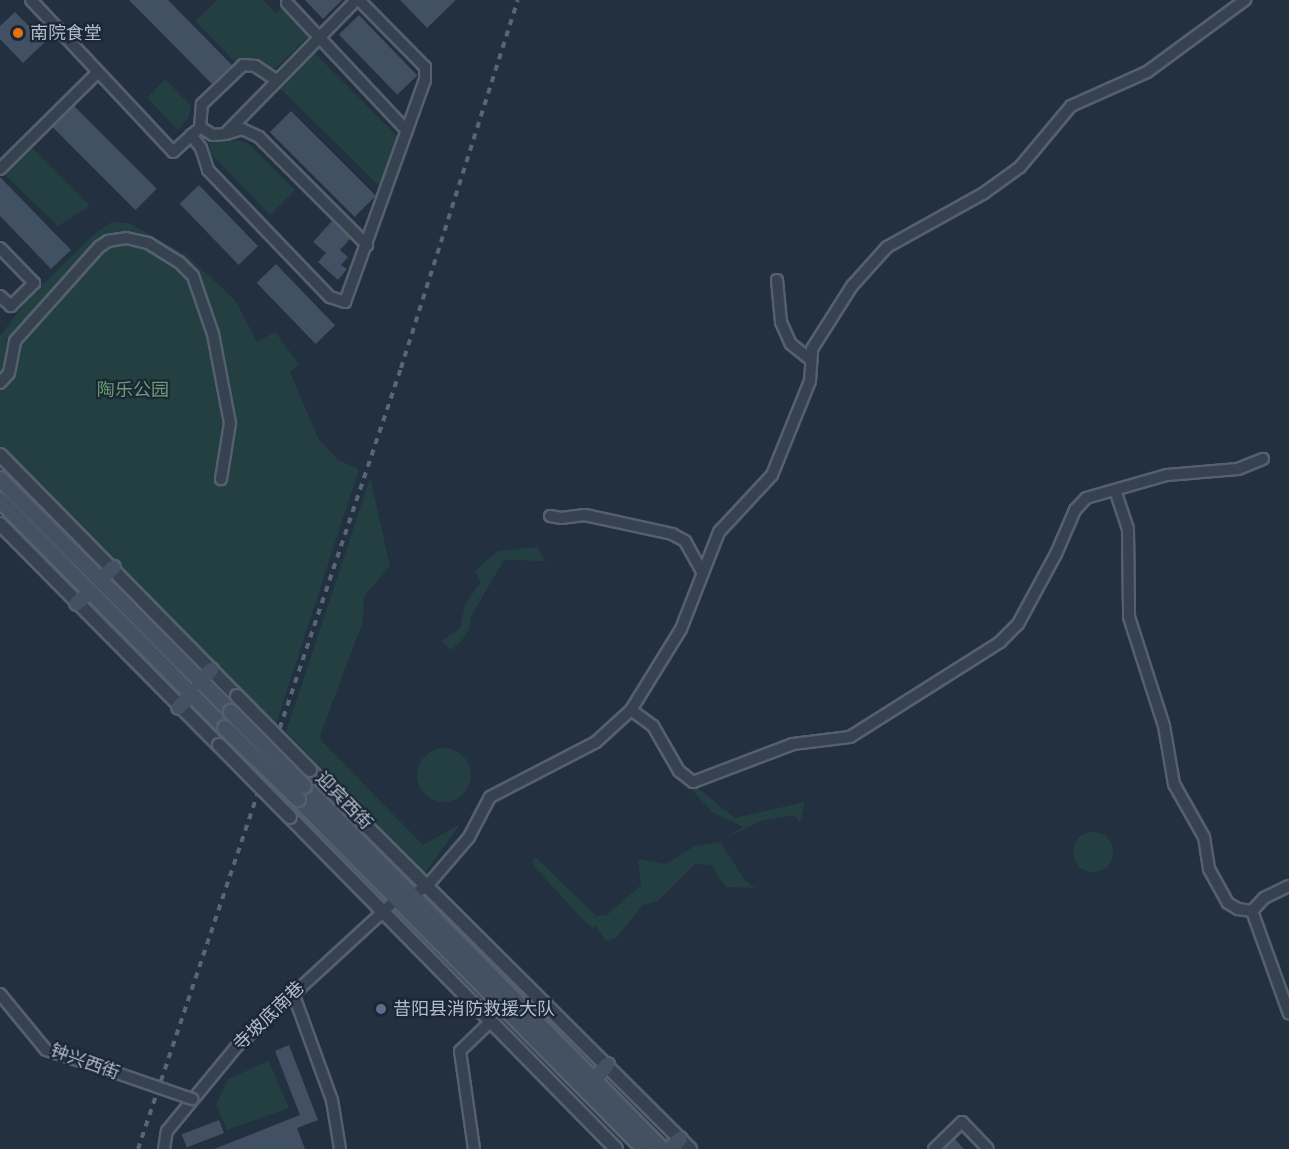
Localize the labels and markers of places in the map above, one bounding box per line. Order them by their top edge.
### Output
place label: 南院食堂 [30,22,102,44]
marker: 南院食堂 [11,26,25,40]
place label: 昔阳县消防救援大队 [393,998,555,1020]
marker: 昔阳县消防救援大队 [374,1002,388,1016]

